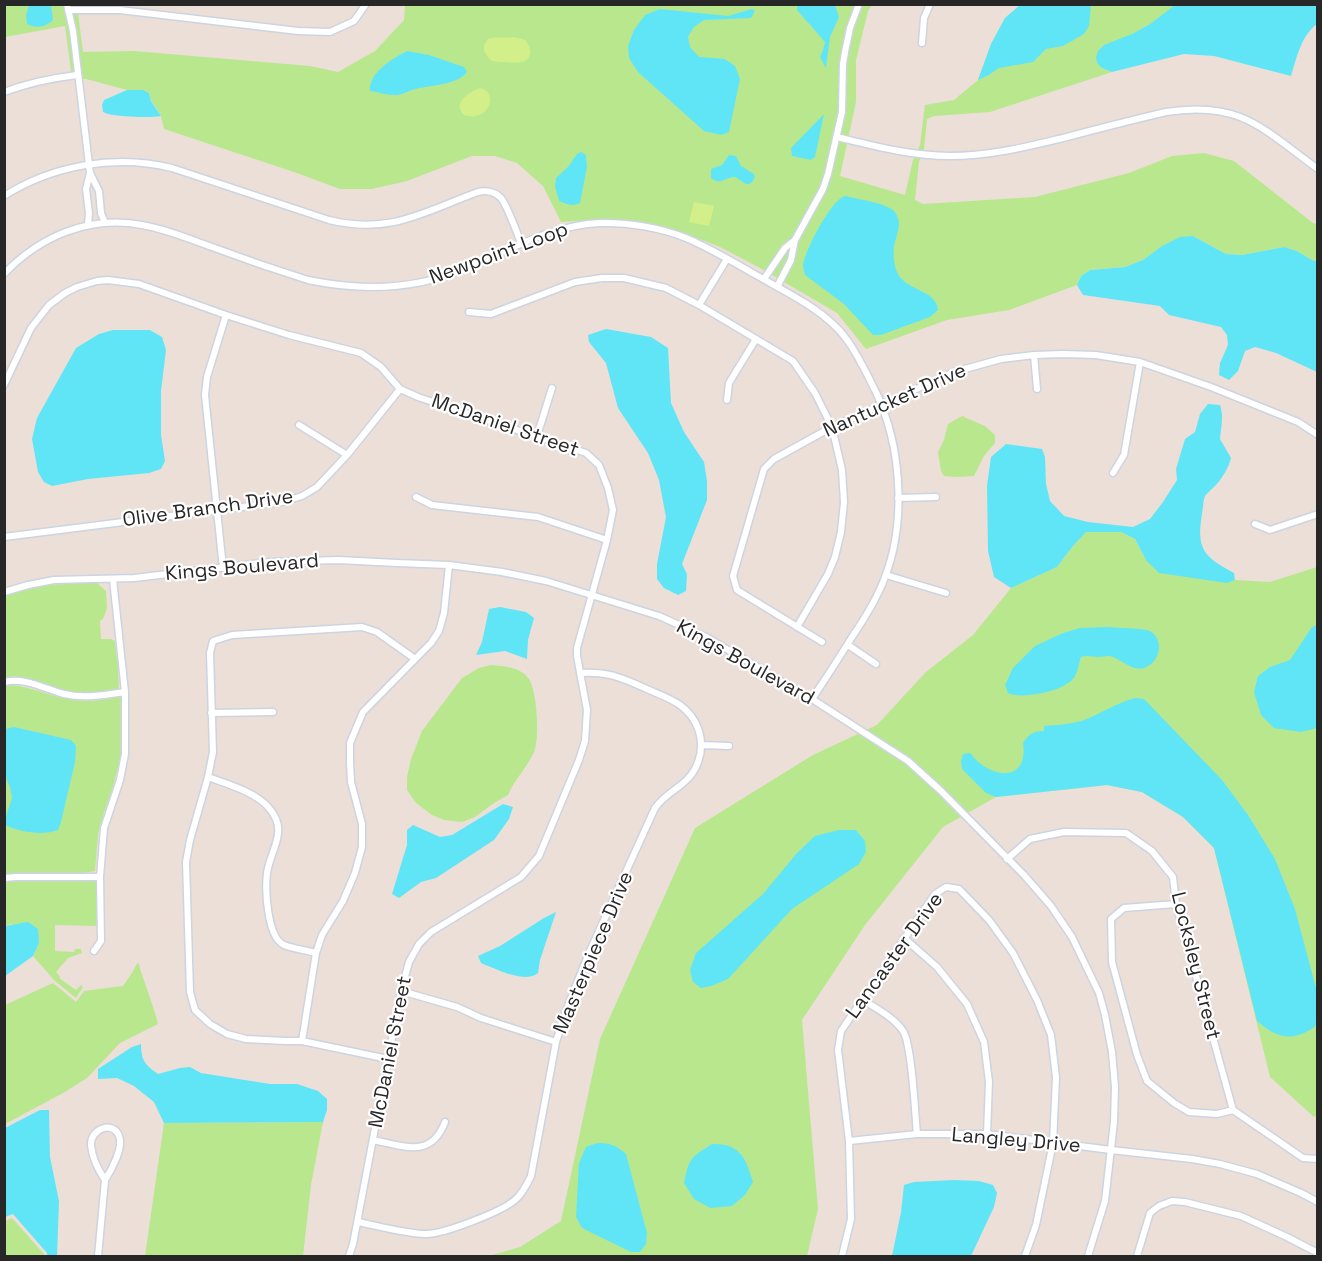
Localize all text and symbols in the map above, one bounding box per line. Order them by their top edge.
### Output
street label: Newpoint Loop [426,218,572,290]
street label: Nantucket Drive [820,359,970,443]
street label: McDaniel Street [428,390,582,462]
street label: Olive Branch Drive [121,485,295,533]
street label: Kings Boulevard [164,549,320,587]
street label: Kings Boulevard [672,615,818,711]
street label: Masterpiece Drive [549,868,639,1038]
street label: Lancaster Drive [841,888,949,1024]
street label: Locksley Street [1165,890,1225,1042]
street label: McDaniel Street [365,974,417,1130]
street label: Langley Drive [950,1123,1082,1159]

